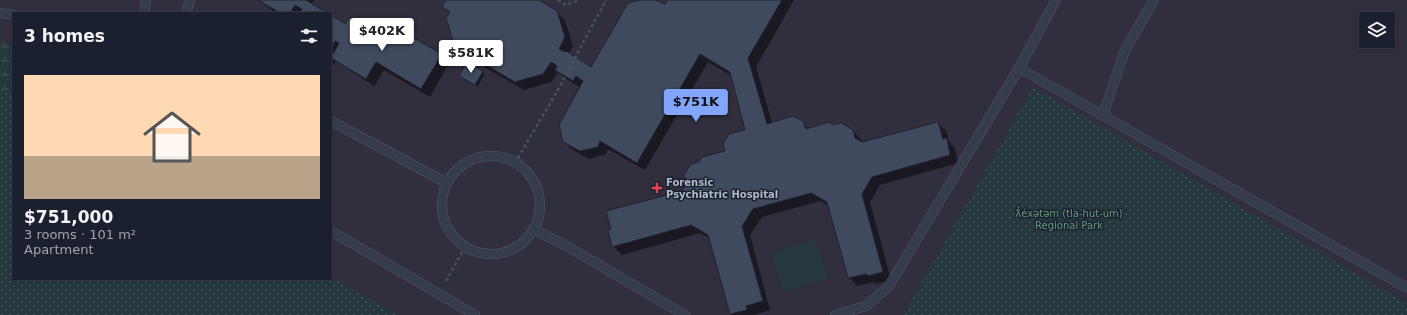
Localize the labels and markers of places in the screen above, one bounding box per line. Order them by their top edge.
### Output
pin: $402K [354,18,410,52]
pin: $581K [443,40,499,74]
pin: $751K [668,89,724,123]
place label: Forensic Psychiatric Hospital [666,177,778,200]
marker: Forensic Psychiatric Hospital [651,182,663,194]

